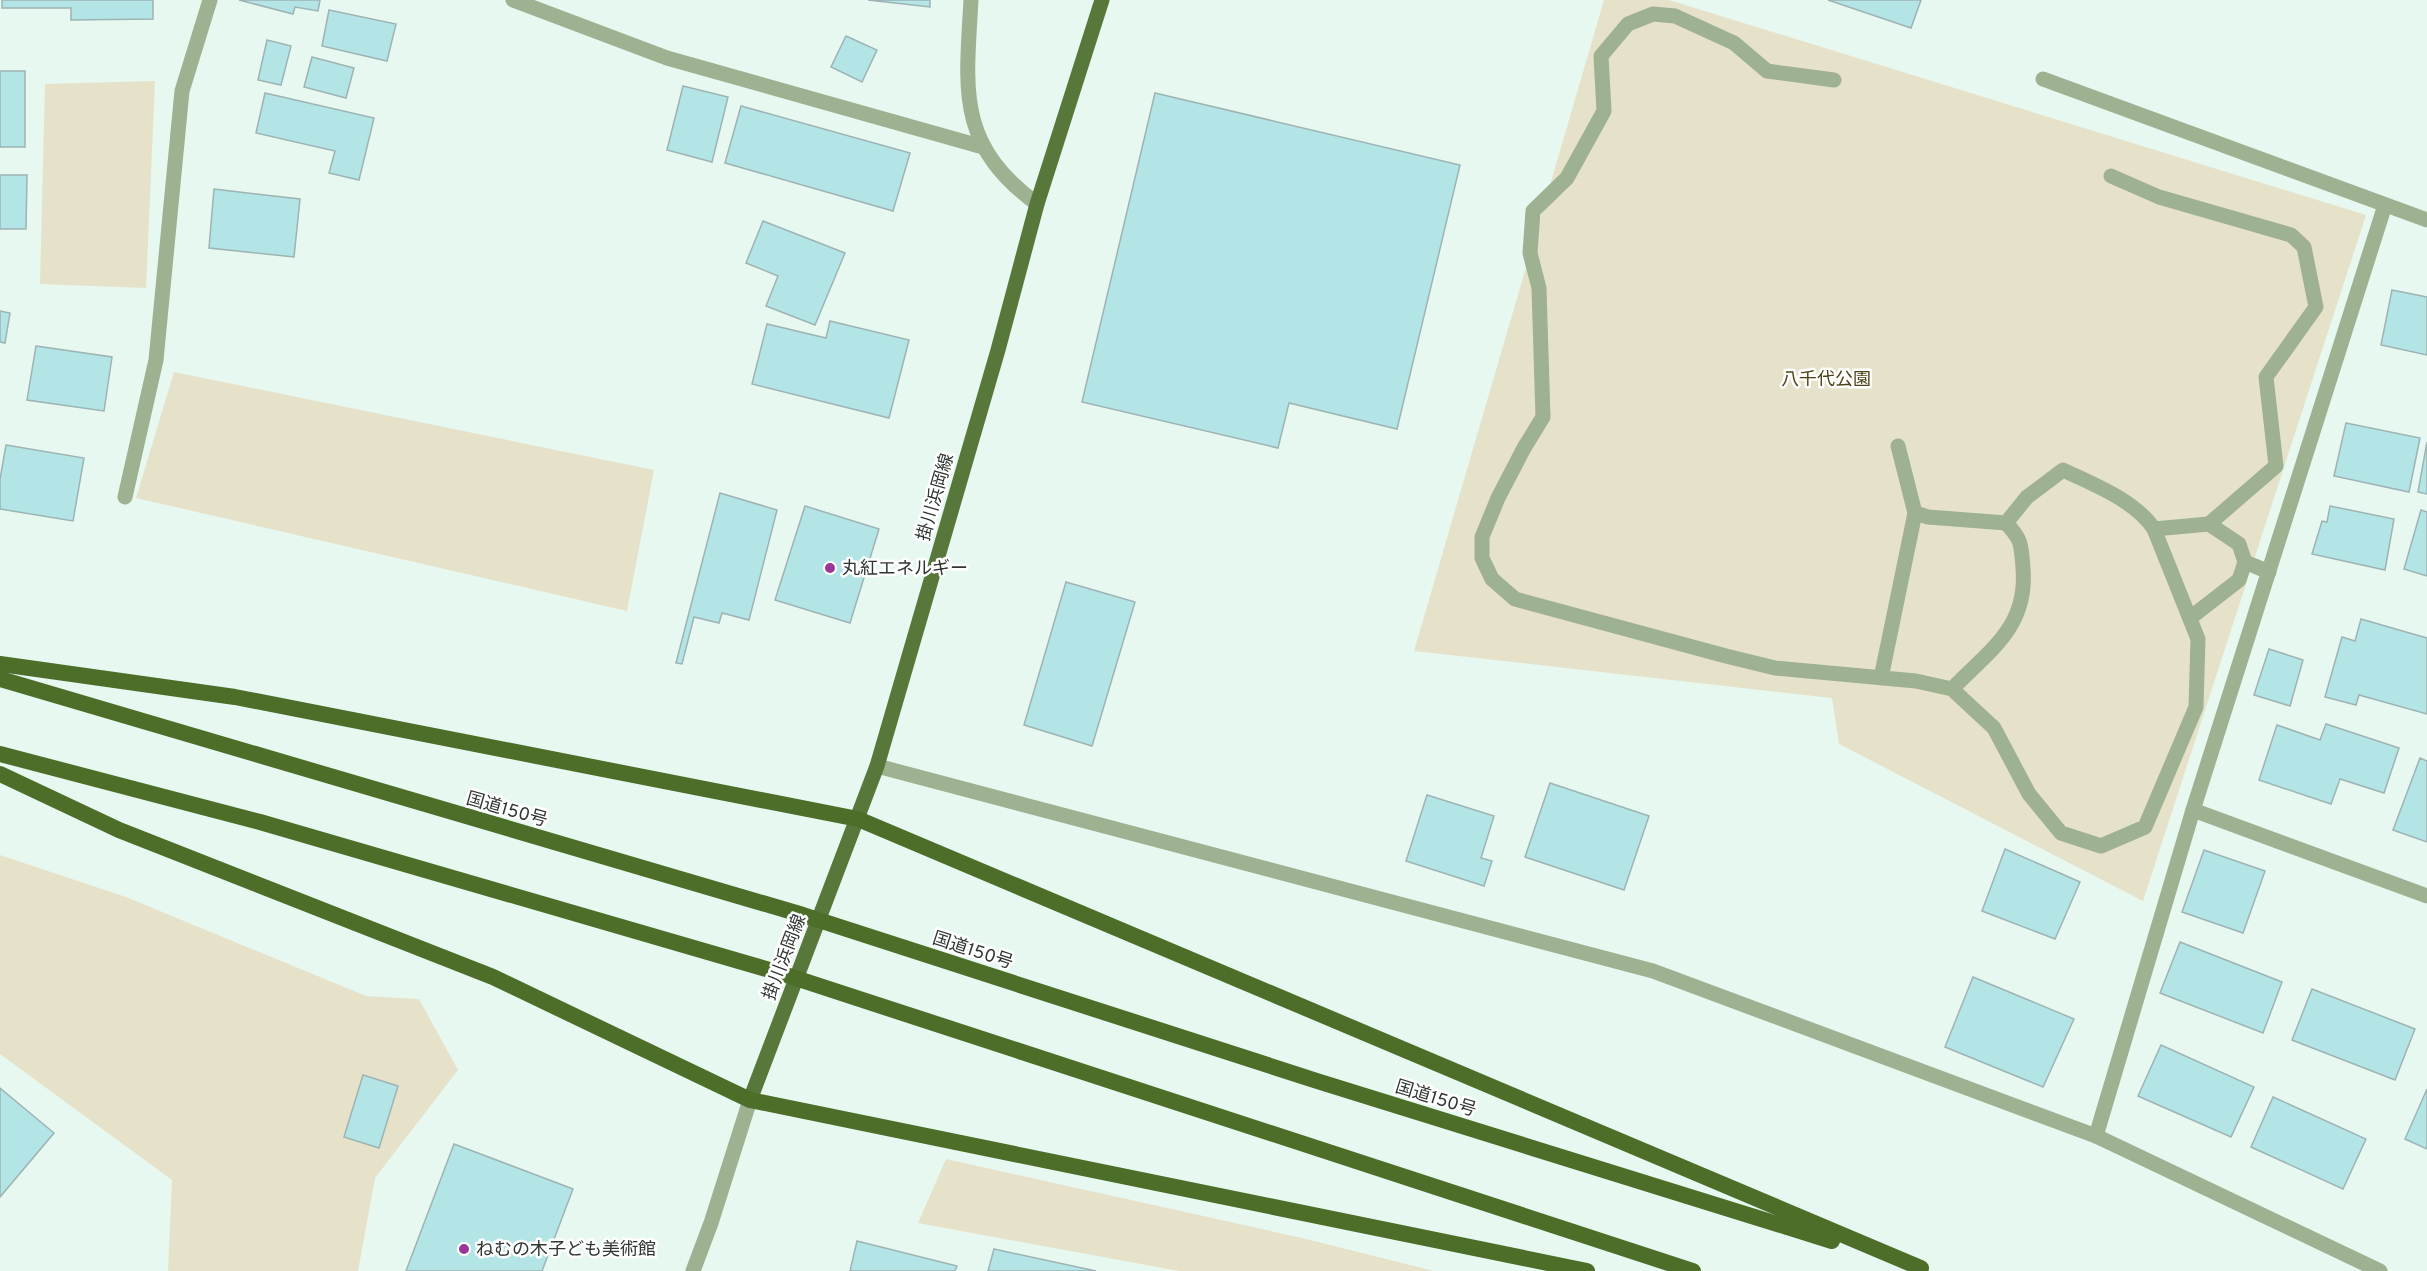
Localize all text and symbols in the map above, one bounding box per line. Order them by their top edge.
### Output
park label: 八千代公園 [1781,369,1871,392]
street label: 掛川浜岡線 [913,451,960,544]
place label: 丸紅エネルギー [842,558,968,581]
marker: 丸紅エネルギー [823,561,837,575]
street label: 国道150号 [463,788,550,833]
street label: 掛川浜岡線 [759,911,812,1004]
street label: 国道150号 [929,928,1016,975]
street label: 国道150号 [1392,1076,1479,1123]
place label: ねむの木子ども美術館 [476,1239,656,1262]
marker: ねむの木子ども美術館 [457,1242,471,1256]

